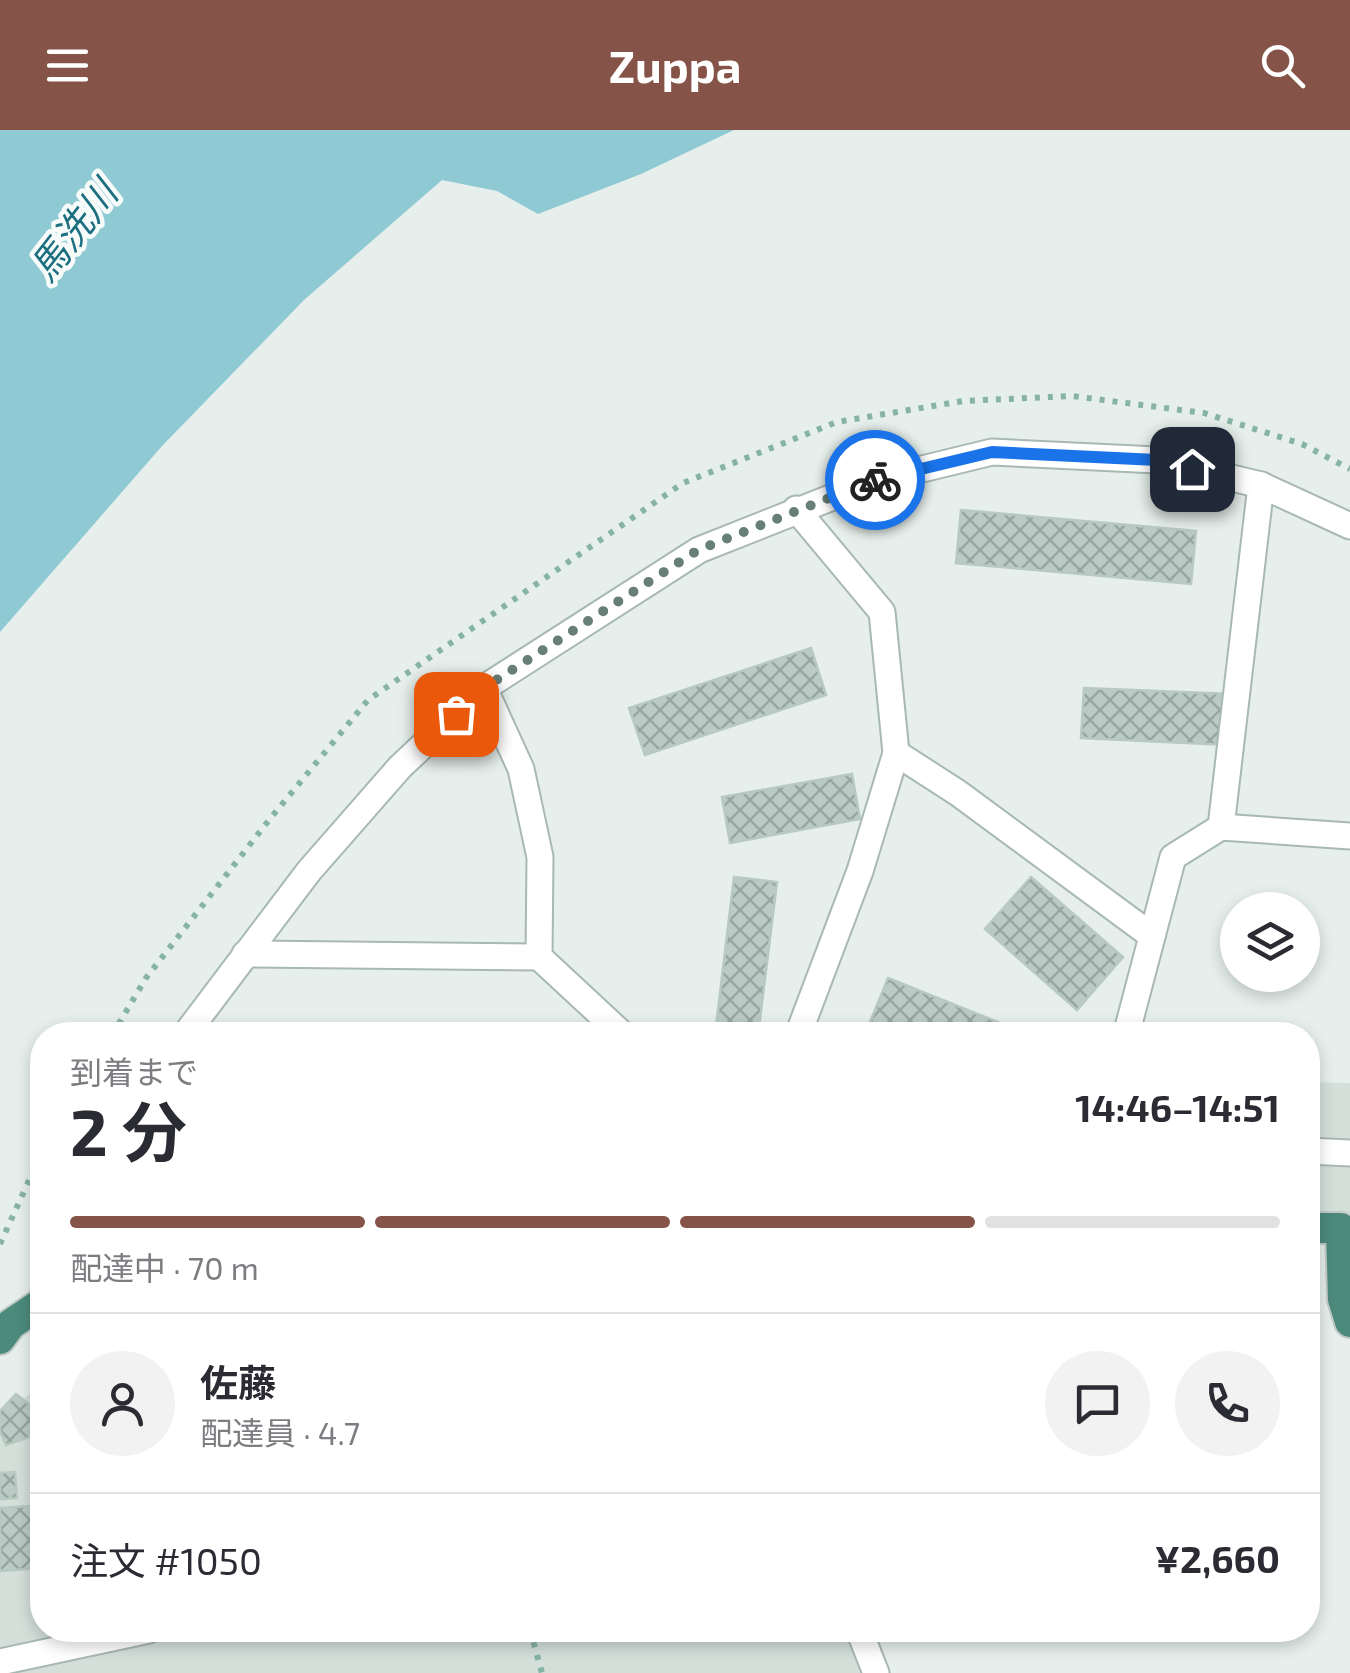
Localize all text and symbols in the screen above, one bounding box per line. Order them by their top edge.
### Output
icon: menu [40,38,95,93]
text: Zuppa [609,38,741,92]
icon: search [1255,38,1310,93]
water label: 馬洗川 [19,168,128,289]
pin [1150,427,1235,512]
courier [825,430,925,530]
icon: home [1165,442,1220,497]
icon: bike [848,453,903,508]
pin [414,672,499,757]
icon: bag [429,687,484,742]
map controls [1220,892,1320,992]
button: layers [1220,892,1320,992]
text: 到着まで [70,1052,198,1090]
text: 14:46–14:51 [1075,1084,1280,1130]
text: 2 分 [70,1091,187,1169]
text: 配達中 · 70 m [70,1248,259,1286]
button: person [70,1351,175,1456]
button: chat [1045,1351,1150,1456]
button: phone [1175,1351,1280,1456]
text: 佐藤 [200,1359,276,1405]
text: 配達員 · 4.7 [200,1413,360,1451]
text: ¥2,660 [1155,1535,1280,1581]
text: 注文 #1050 [70,1537,262,1583]

